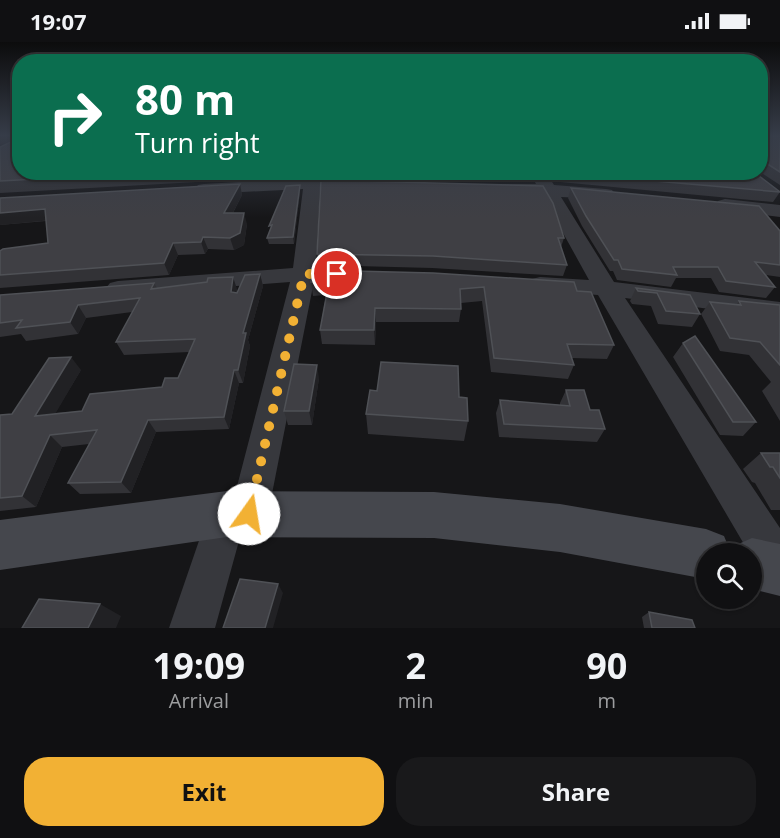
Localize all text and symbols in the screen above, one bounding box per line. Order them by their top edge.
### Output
text: 19:07 [30,6,87,36]
text: 80 m [135,70,235,127]
icon: right [36,78,114,156]
text: Turn right [135,124,260,161]
pin [311,248,362,299]
icon: arrive [320,257,353,290]
position arrow [217,482,281,546]
map controls [696,543,762,609]
button: search [696,543,762,609]
text: 19:09 [153,641,245,690]
text: 2 [405,641,426,690]
text: 90 [586,641,627,690]
text: Arrival [169,687,229,714]
text: min [398,687,434,714]
text: m [598,687,616,714]
button: Exit [24,757,384,826]
button: Share [396,757,756,826]

